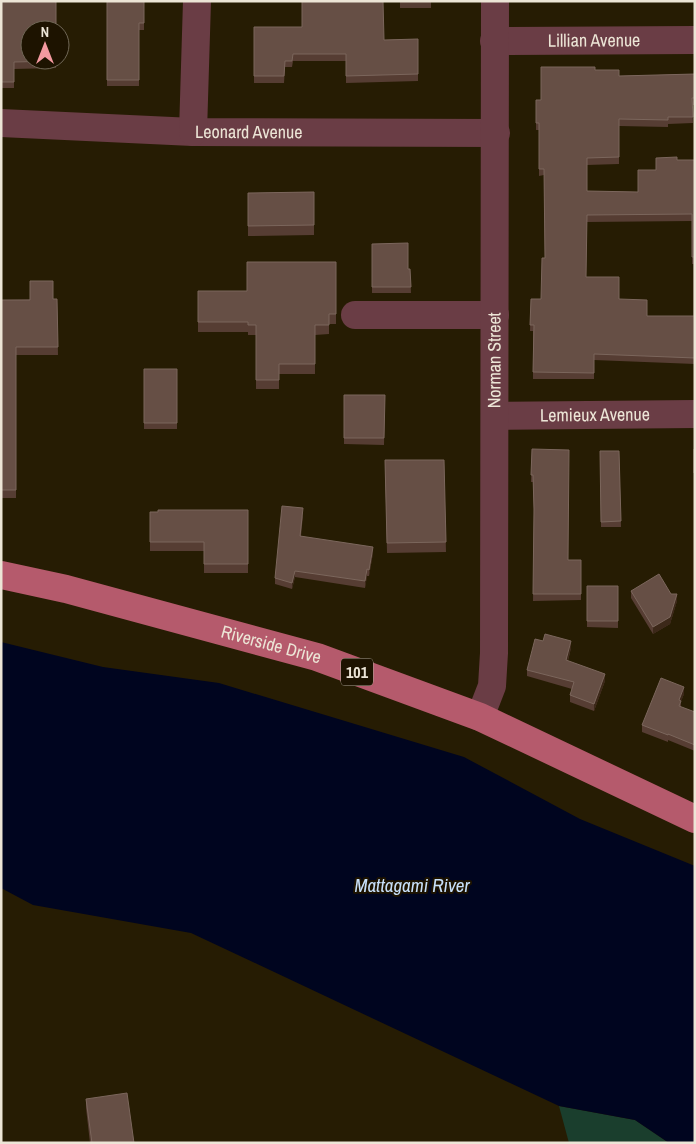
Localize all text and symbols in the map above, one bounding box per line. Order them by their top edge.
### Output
north arrow [20,20,70,70]
text: N [41,23,49,41]
street label: Lillian Avenue [548,27,640,53]
street label: Leonard Avenue [195,119,303,144]
street label: Norman Street [481,312,507,408]
street label: Lemieux Avenue [540,401,650,428]
street label: Riverside Drive [218,619,324,670]
road number: 101 [341,659,373,686]
water label: Mattagami River [354,872,470,898]

